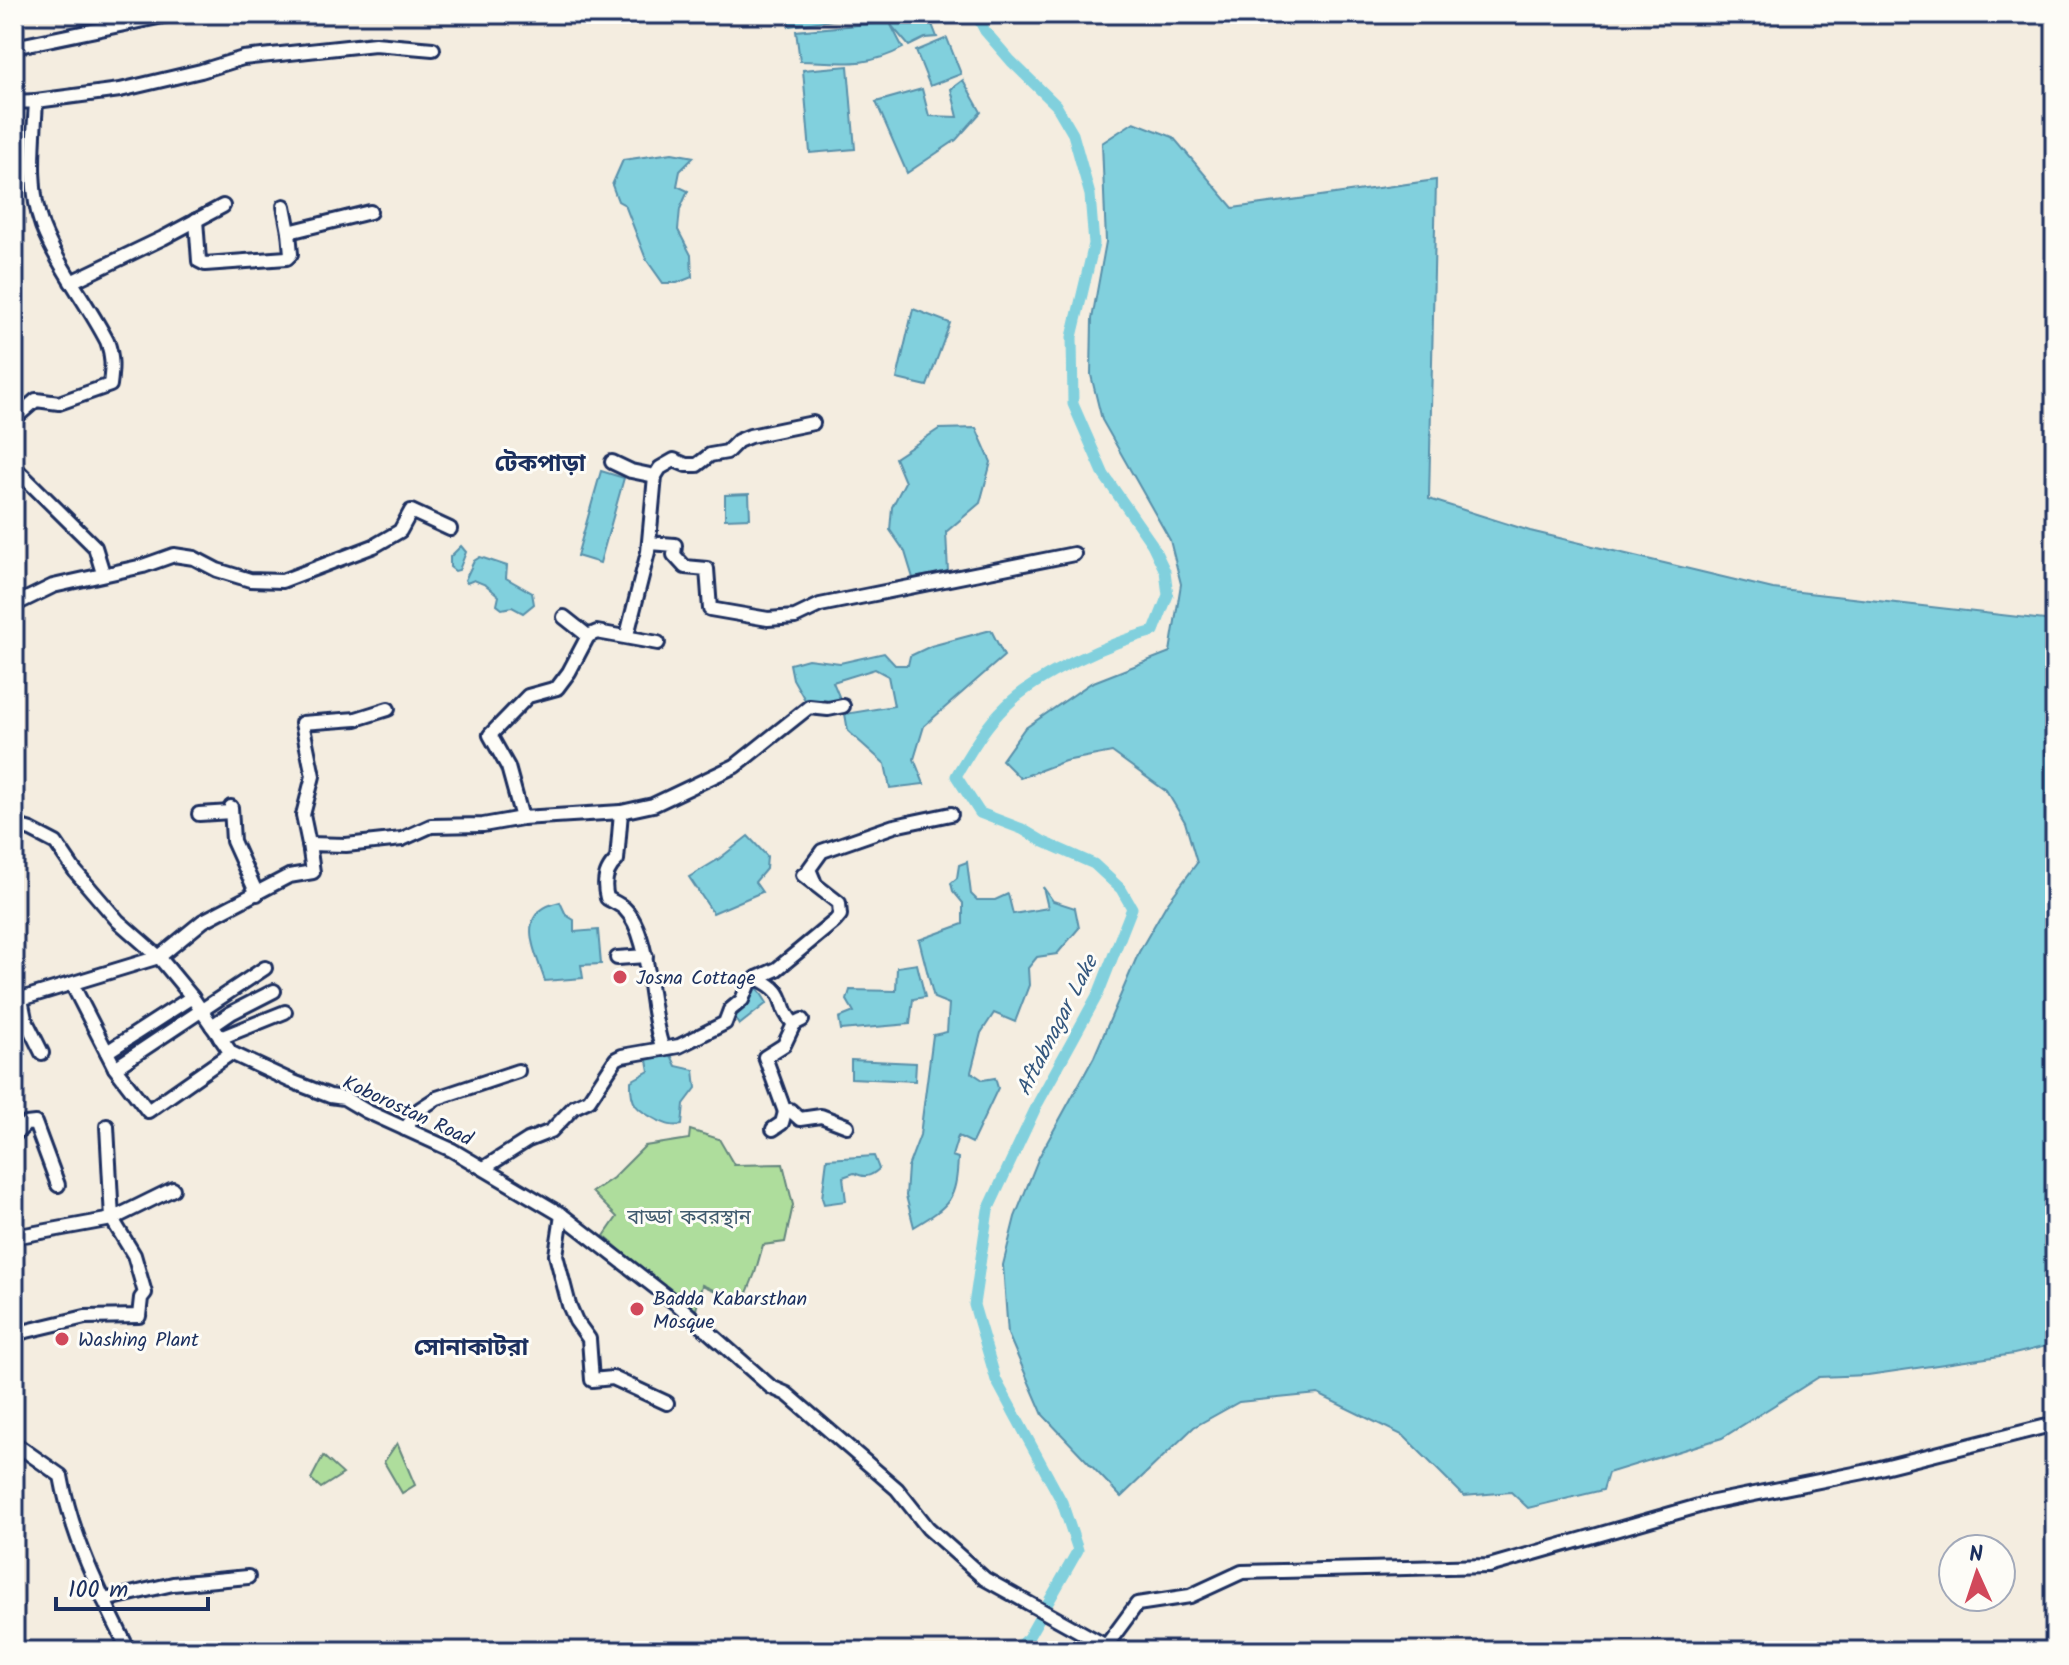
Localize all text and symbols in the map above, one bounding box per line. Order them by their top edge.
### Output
district label: টেকপাড়া [494,445,587,484]
water label: Aftabnagar Lake [1008,948,1110,1102]
place label: Josna Cottage [636,963,755,995]
marker: Josna Cottage [611,968,629,986]
street label: Koborostan Road [337,1068,479,1156]
park label: বাড্ডা কবরস্থান [626,1203,752,1235]
place label: Badda Kabarsthan Mosque [653,1284,807,1339]
marker: Badda Kabarsthan Mosque [628,1300,646,1318]
place label: Washing Plant [78,1325,199,1357]
district label: সোনাকাটরা [414,1329,529,1368]
marker: Washing Plant [53,1330,71,1348]
north arrow [1937,1533,2017,1613]
text: N [1968,1538,1984,1573]
scale bar [56,1561,208,1611]
text: 100 m [68,1571,128,1610]

